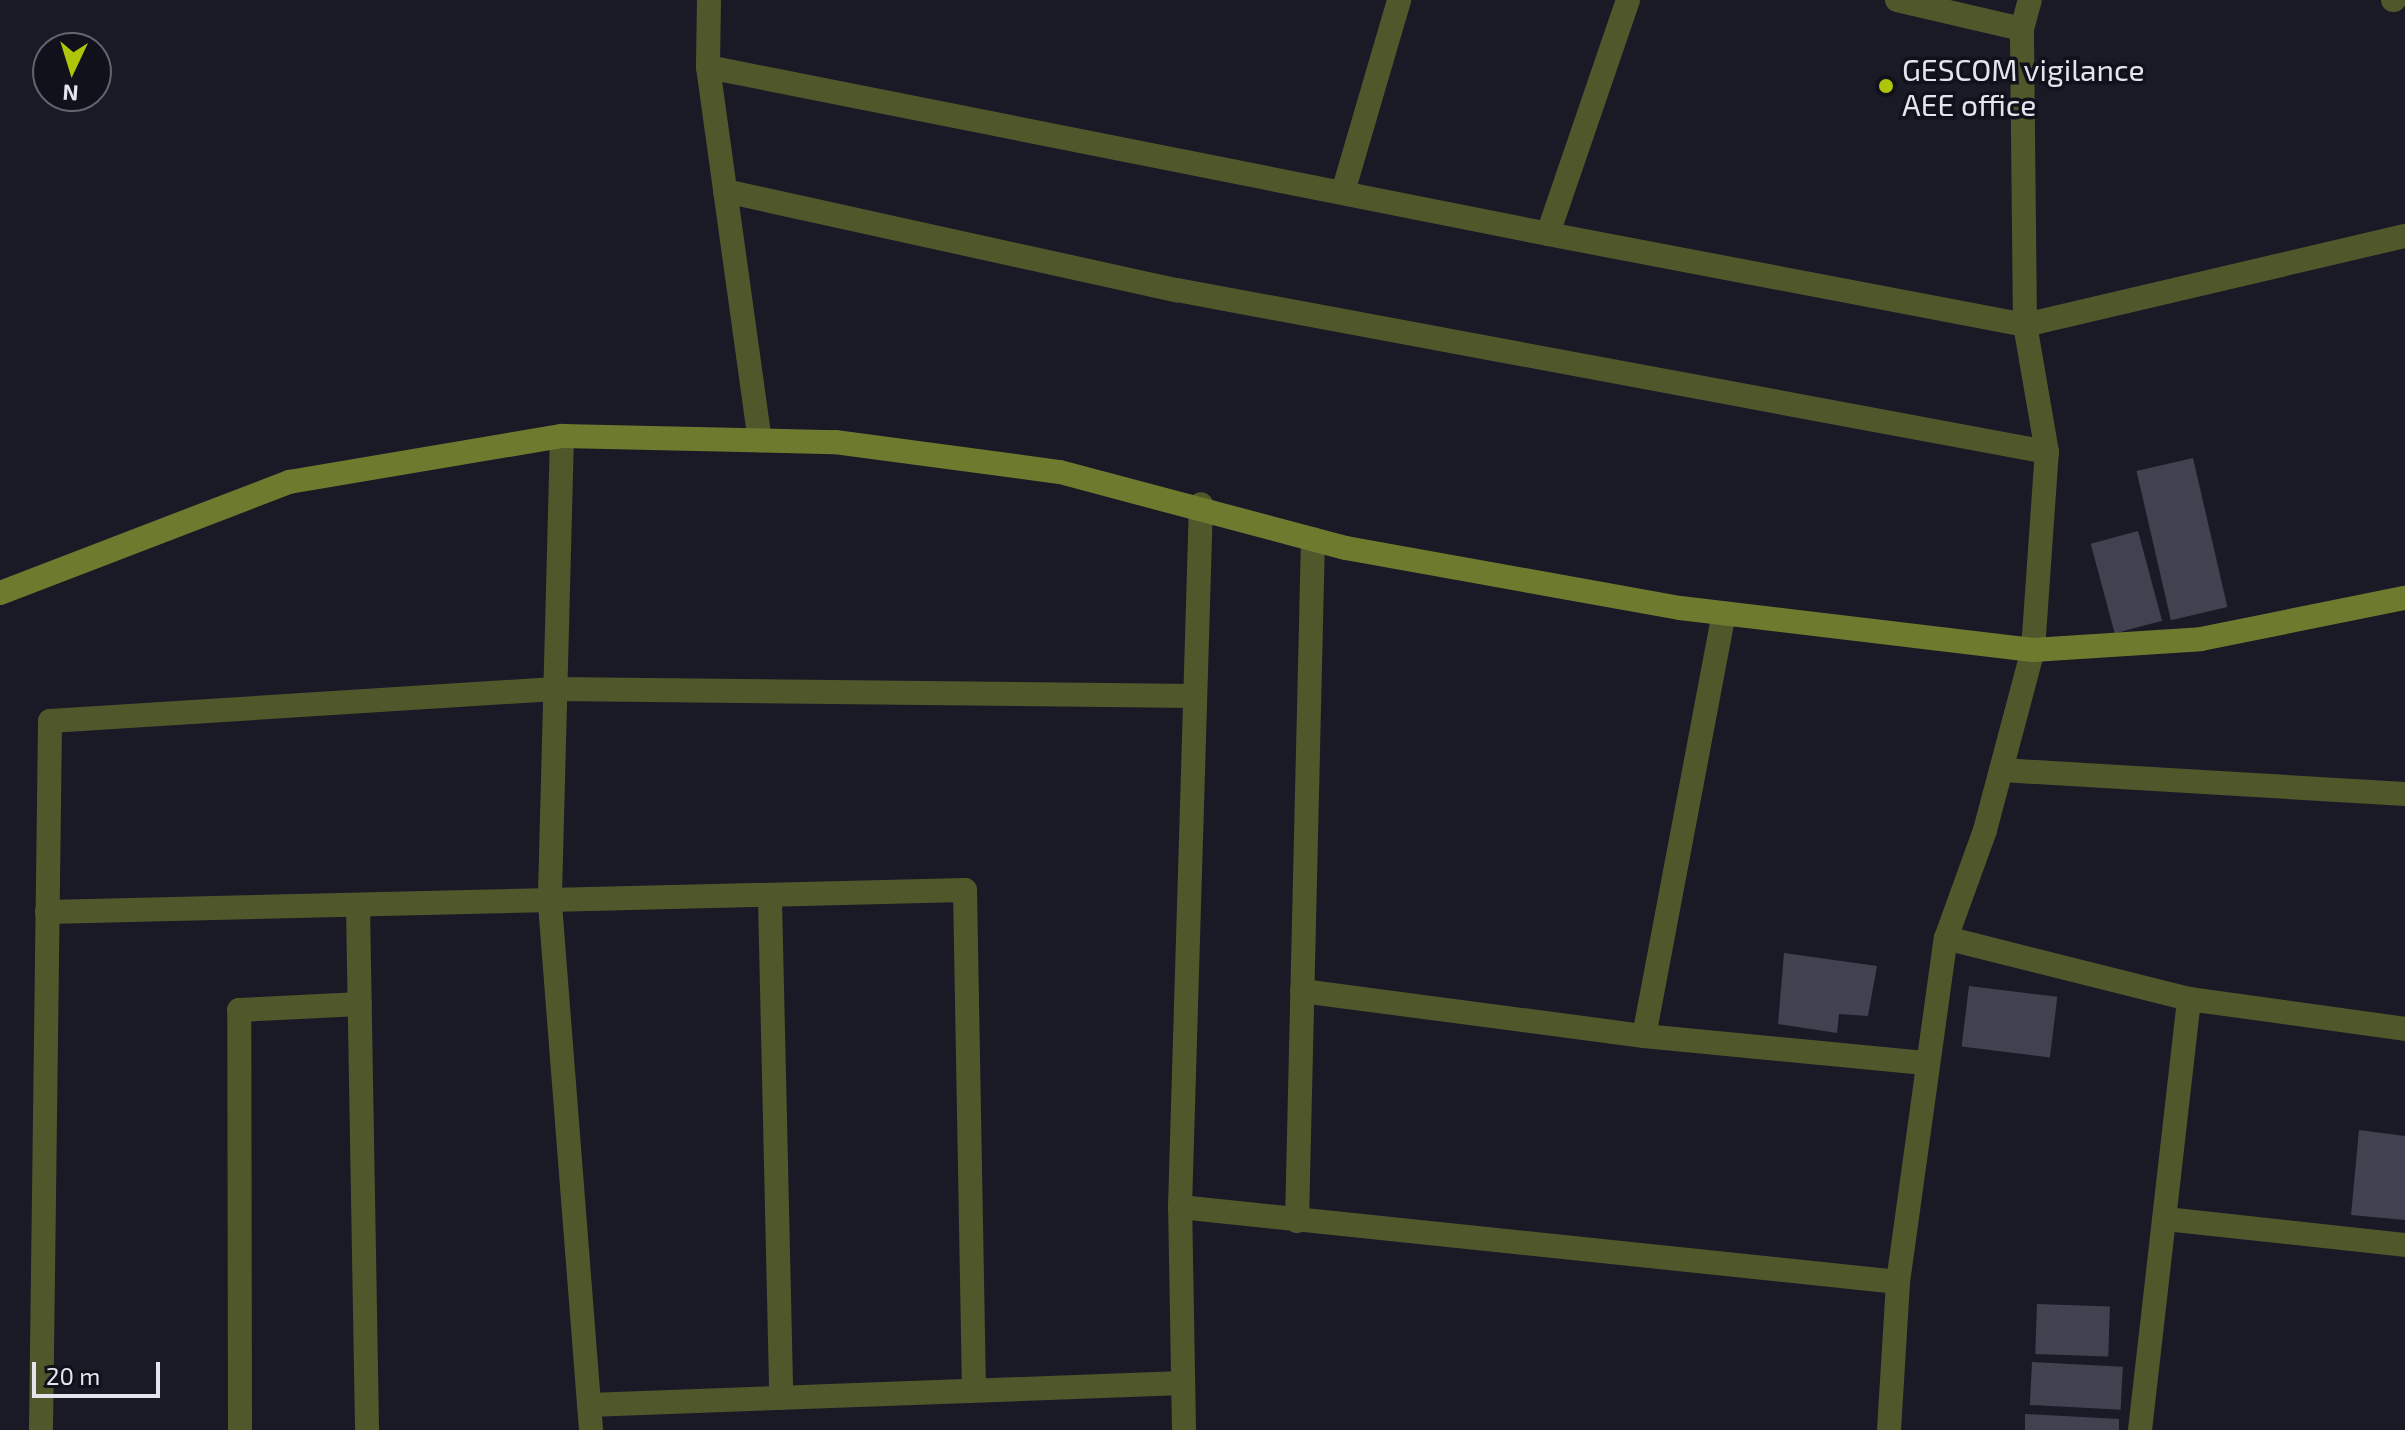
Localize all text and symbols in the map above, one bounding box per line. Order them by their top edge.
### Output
north arrow [32,32,112,112]
place label: GESCOM vigilance AEE office [1902,51,2145,122]
marker: GESCOM vigilance AEE office [1877,77,1895,95]
text: N [62,80,79,107]
scale bar [36,1346,164,1396]
text: 20 m [46,1361,100,1390]

